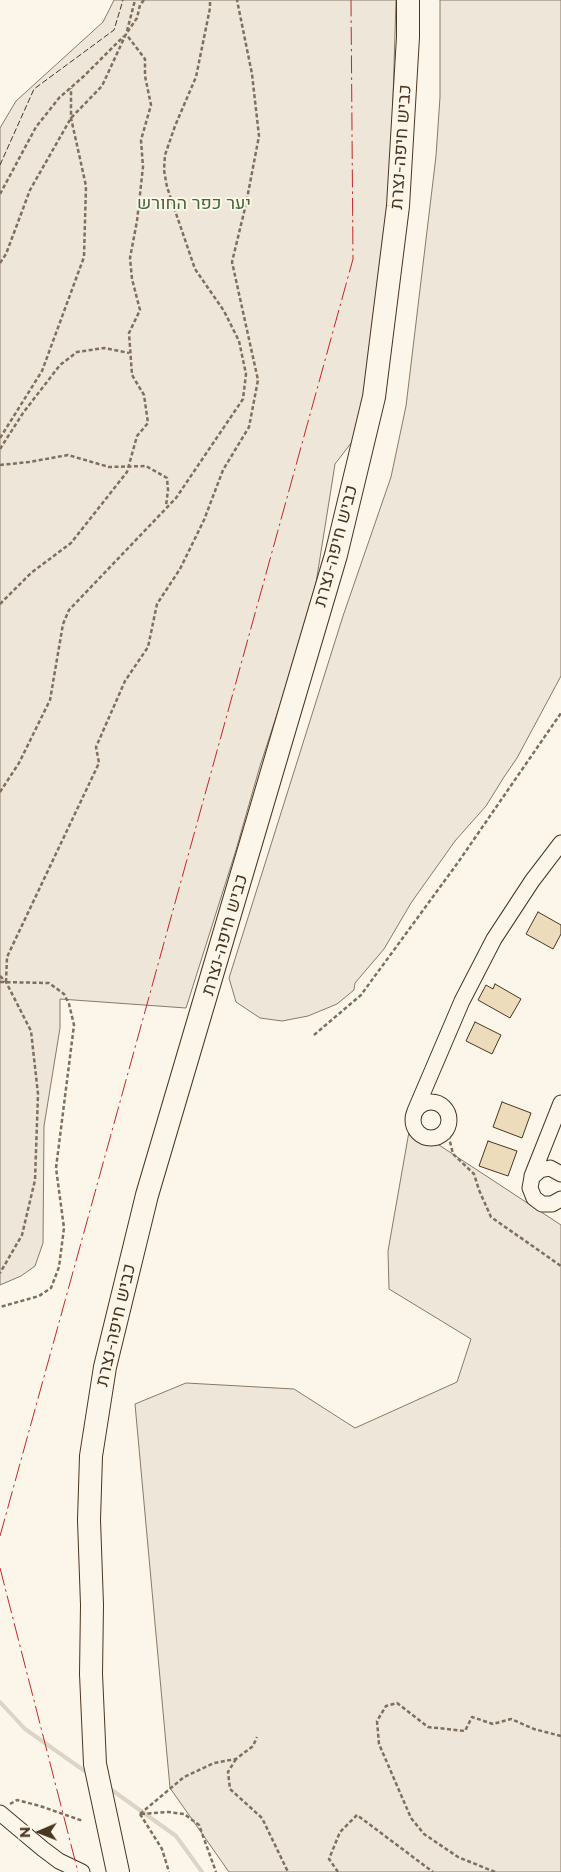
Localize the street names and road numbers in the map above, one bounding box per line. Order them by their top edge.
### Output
street label: כביש חיפה-נצרת [386,84,416,210]
street label: כביש חיפה-נצרת [309,483,363,609]
street label: כביש חיפה-נצרת [197,872,253,998]
street label: כביש חיפה-נצרת [91,1262,141,1388]

